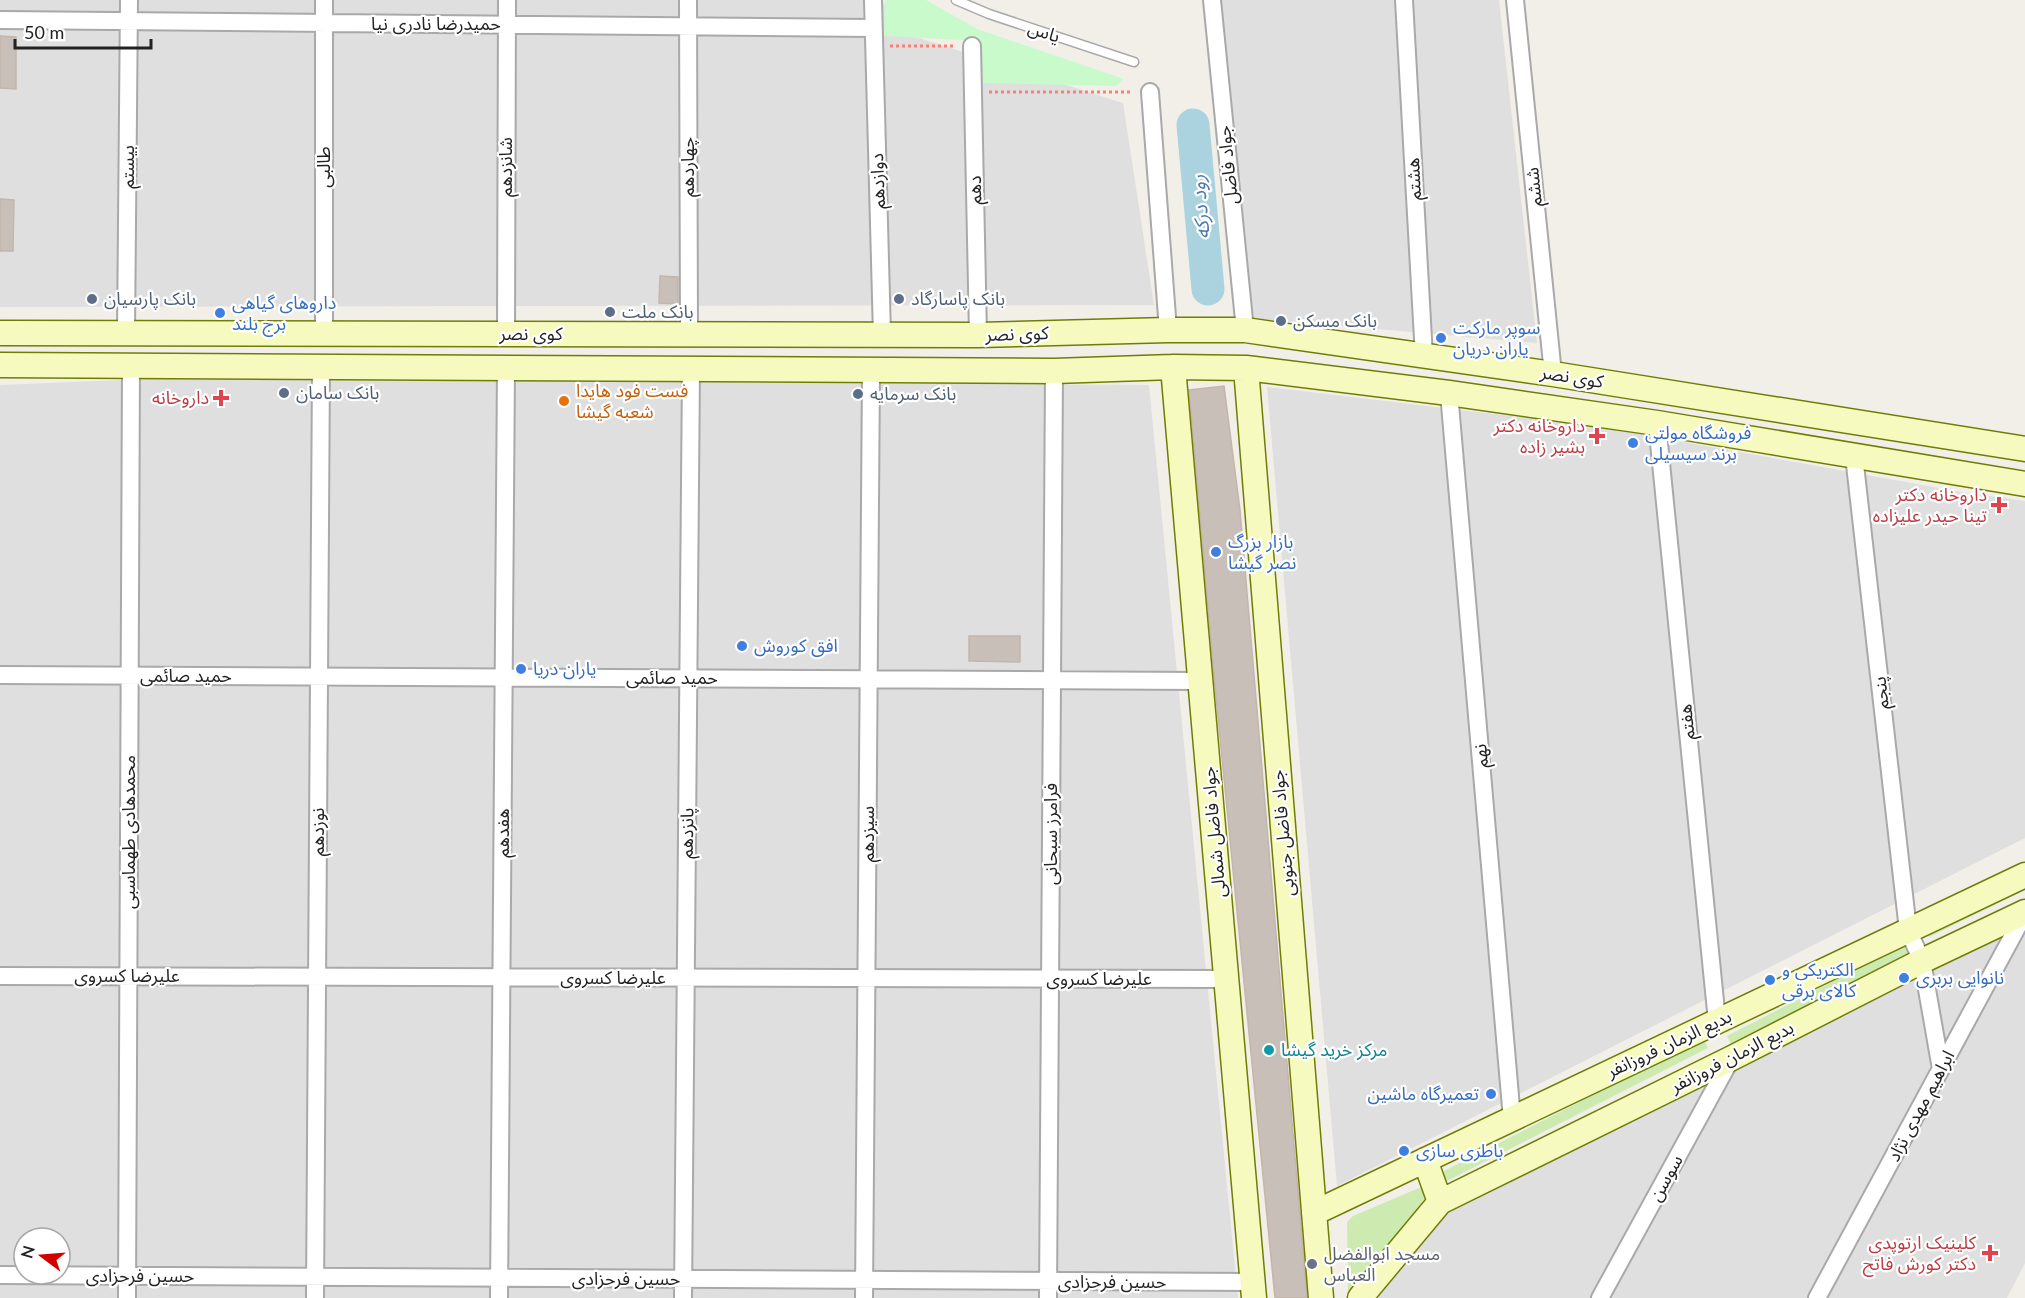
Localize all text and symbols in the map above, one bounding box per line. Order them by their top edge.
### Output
scale bar [15,12,152,50]
street label: حمیدرضا نادری نیا [371,12,501,35]
street label: یاس [1025,16,1063,47]
text: 50 m [24,21,64,43]
street label: جواد فاضل [1212,124,1243,206]
street label: شانزدهم [494,137,519,197]
street label: چهاردهم [676,137,701,197]
street label: بیستم [116,145,141,189]
street label: طالبی [312,146,335,188]
street label: دوازدهم [865,153,892,209]
street label: هشتم [1401,157,1428,201]
street label: ششم [1520,166,1549,208]
water label: رود درکه [1184,174,1215,240]
street label: دهم [963,175,988,205]
place label: بانک پارسیان [104,287,196,310]
place label: بانک پاسارگاد [911,287,1005,310]
place label: داروهای گیاهی برج بلند [232,291,336,337]
marker: بانک پارسیان [85,292,99,306]
marker: بانک پاسارگاد [892,292,906,306]
place label: بانک ملت [622,300,694,322]
marker: بانک ملت [603,305,617,319]
marker: داروهای گیاهی برج بلند [213,306,227,320]
place label: بانک مسکن [1293,309,1377,332]
marker: بانک مسکن [1274,314,1288,328]
place label: سوپر مارکت یاران دریان [1453,316,1540,360]
street label: کوی نصر [984,321,1050,346]
street label: کوی نصر [498,322,563,345]
marker: سوپر مارکت یاران دریان [1434,331,1448,345]
street label: کوی نصر [1538,360,1606,393]
place label: فست فود هایدا شعبه گیشا [576,379,688,422]
place label: بانک سامان [296,381,379,404]
place label: بانک سرمایه [870,382,956,405]
place label: داروخانه [152,386,209,409]
marker: بانک سامان [277,386,291,400]
marker: بانک سرمایه [851,387,865,401]
marker: داروخانه [214,391,228,405]
marker: فست فود هایدا شعبه گیشا [557,394,571,408]
place label: داروخانه دکتر بشیر زاده [1493,414,1585,458]
place label: فروشگاه مولتی برند سیسیلی [1645,421,1751,465]
marker: داروخانه دکتر بشیر زاده [1590,429,1604,443]
marker: فروشگاه مولتی برند سیسیلی [1626,436,1640,450]
place label: داروخانه دکتر تینا حیدر علیزاده [1873,483,1987,527]
marker: داروخانه دکتر تینا حیدر علیزاده [1992,498,2006,512]
place label: بازار بزرگ نصر گیشا [1228,530,1296,574]
marker: بازار بزرگ نصر گیشا [1209,545,1223,559]
place label: افق کوروش [754,634,838,657]
marker: افق کوروش [735,639,749,653]
place label: یاران دریا [533,657,596,680]
marker: یاران دریا [514,662,528,676]
street label: حمید صائمی [140,664,232,687]
street label: حمید صائمی [626,666,718,689]
street label: پنجم [1867,675,1896,711]
street label: هفتم [1673,703,1702,741]
street label: نهم [1468,743,1495,769]
street label: محمدهادی طهماسبی [117,755,140,909]
street label: جواد فاضل شمالی [1196,766,1231,899]
street label: جواد فاضل جنوبی [1266,769,1300,897]
street label: فرامرز سبحانی [1039,783,1062,885]
street label: سیزدهم [856,806,881,862]
street label: پانزدهم [675,807,700,859]
street label: نوزدهم [306,808,331,856]
street label: هفدهم [491,808,516,858]
place label: الکتریکی و کالای برقی [1782,958,1857,1002]
street label: علیرضا کسروی [74,964,180,987]
street label: علیرضا کسروی [560,966,666,989]
place label: نانوایی بربری [1916,966,2004,989]
street label: علیرضا کسروی [1046,967,1152,990]
marker: نانوایی بربری [1897,971,1911,985]
marker: الکتریکی و کالای برقی [1763,973,1777,987]
street label: بدیع‌ الزمان فروزانفر [1602,1004,1736,1086]
street label: بدیع الزمان فروزانفر [1665,1016,1799,1101]
place label: مرکز خرید گیشا [1281,1038,1387,1061]
marker: مرکز خرید گیشا [1262,1043,1276,1057]
street label: ابراهیم مهدی نژاد [1882,1046,1961,1166]
place label: تعمیرگاه ماشین [1368,1082,1479,1105]
marker: تعمیرگاه ماشین [1484,1087,1498,1101]
place label: باطری سازی [1416,1139,1503,1162]
marker: باطری سازی [1397,1144,1411,1158]
street label: سوسن [1643,1150,1688,1205]
north arrow [12,1226,72,1286]
place label: کلینیک ارتوپدی دکتر کورش فاتح [1863,1231,1977,1277]
place label: مسجد ابوالفضل العباس [1324,1242,1440,1286]
text: N [16,1243,38,1260]
marker: کلینیک ارتوپدی دکتر کورش فاتح [1981,1244,1999,1262]
marker: مسجد ابوالفضل العباس [1305,1257,1319,1271]
street label: حسین فرحزادی [86,1264,194,1287]
street label: حسین فرحزادی [572,1267,680,1290]
street label: حسین فرحزادی [1058,1270,1166,1293]

